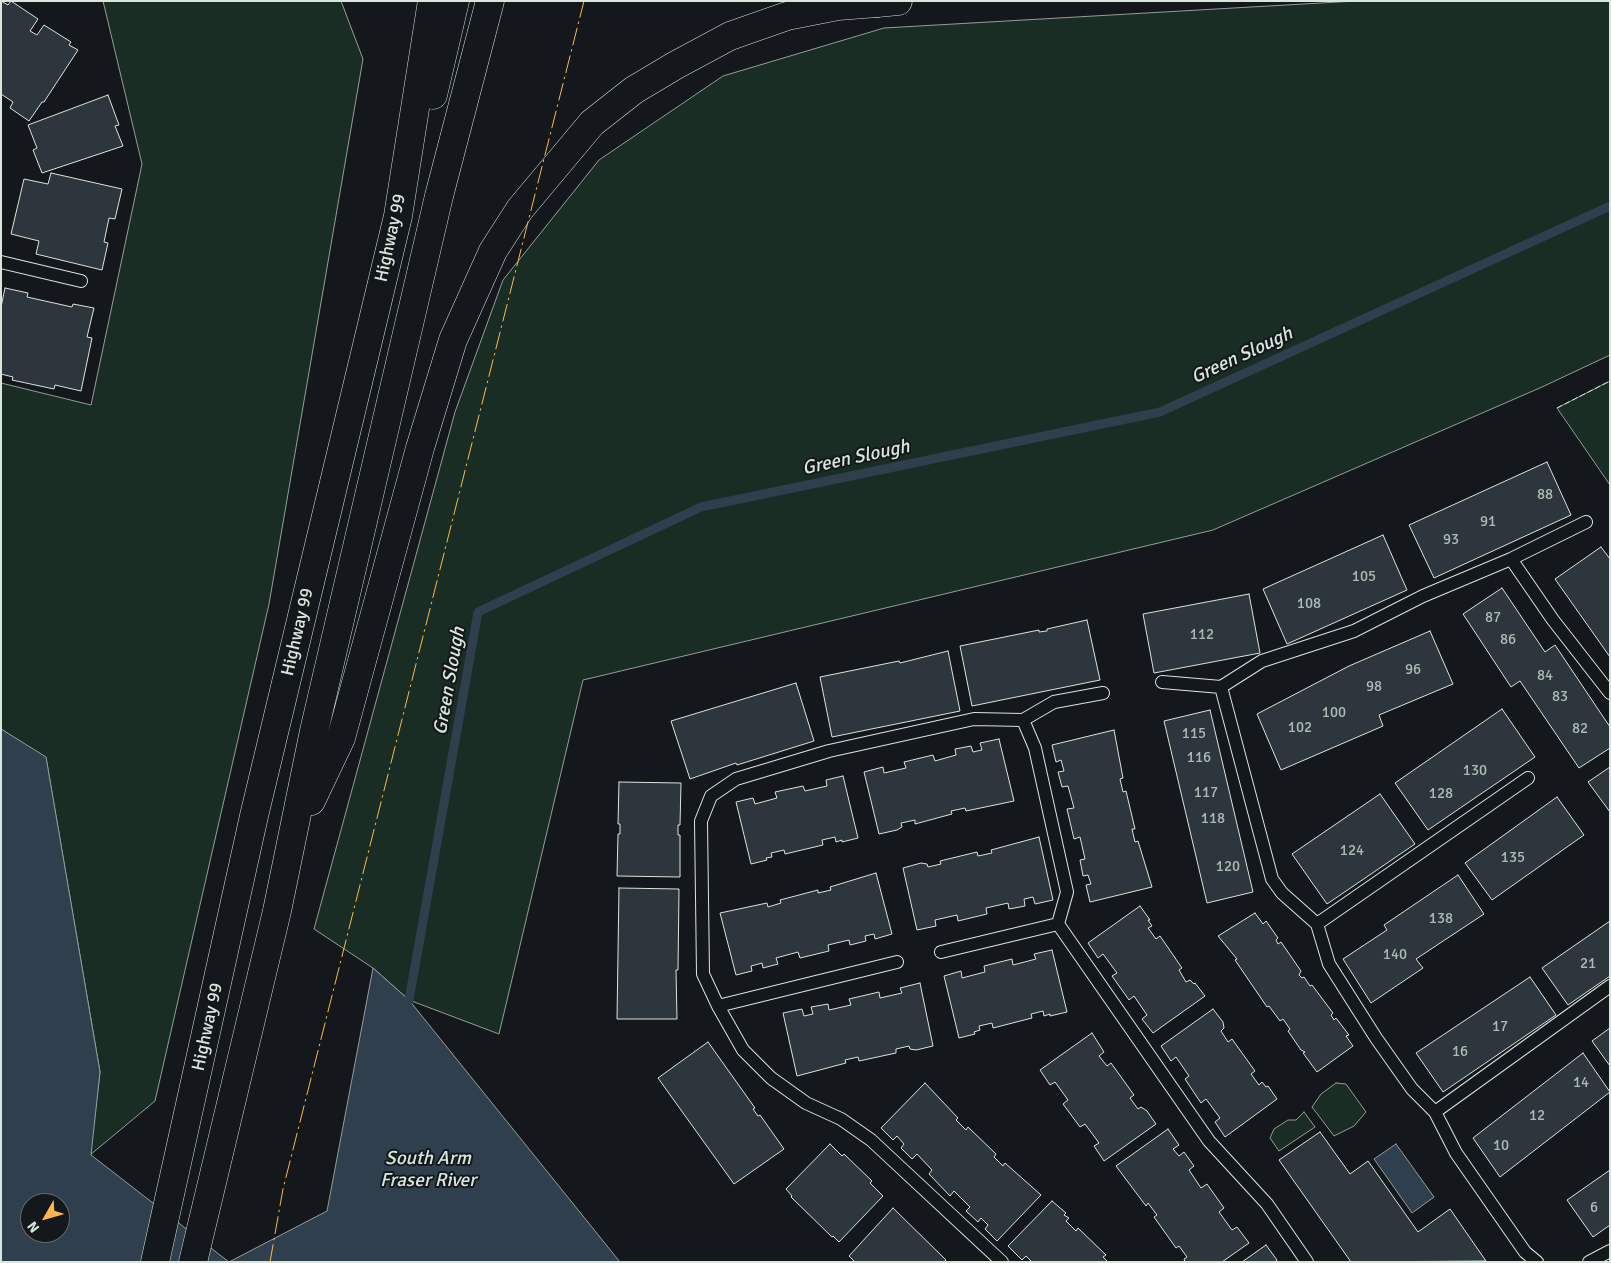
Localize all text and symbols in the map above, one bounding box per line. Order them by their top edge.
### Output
street label: Highway 99 [371,192,411,284]
water label: Green Slough [1188,323,1296,389]
water label: Green Slough [800,436,912,480]
house number: 88 [1537,486,1553,504]
house number: 91 [1480,513,1496,531]
house number: 93 [1443,531,1459,549]
house number: 105 [1352,568,1376,586]
street label: Highway 99 [277,586,319,678]
house number: 108 [1297,595,1321,613]
house number: 87 [1485,609,1501,627]
water label: Green Slough [429,625,471,737]
house number: 112 [1190,626,1214,644]
house number: 86 [1500,631,1516,649]
house number: 96 [1405,661,1421,679]
house number: 84 [1537,667,1553,685]
house number: 98 [1366,678,1382,696]
house number: 83 [1552,688,1568,706]
house number: 100 [1322,704,1346,722]
house number: 102 [1288,719,1312,737]
house number: 82 [1572,720,1588,738]
house number: 115 [1182,725,1206,743]
house number: 116 [1187,749,1211,767]
house number: 130 [1463,762,1487,780]
house number: 117 [1194,784,1218,802]
house number: 128 [1429,785,1453,803]
house number: 118 [1201,810,1225,828]
house number: 124 [1340,842,1364,860]
house number: 135 [1501,849,1525,867]
house number: 120 [1216,858,1240,876]
house number: 138 [1429,910,1453,928]
house number: 140 [1383,946,1407,964]
house number: 21 [1580,955,1596,973]
street label: Highway 99 [188,981,228,1073]
house number: 17 [1492,1018,1508,1036]
house number: 16 [1452,1043,1468,1061]
house number: 14 [1573,1074,1589,1092]
house number: 12 [1529,1107,1545,1125]
house number: 10 [1493,1137,1509,1155]
water label: South Arm Fraser River [380,1148,476,1192]
north arrow [20,1193,70,1243]
house number: 6 [1590,1199,1598,1217]
text: N [24,1218,43,1236]

